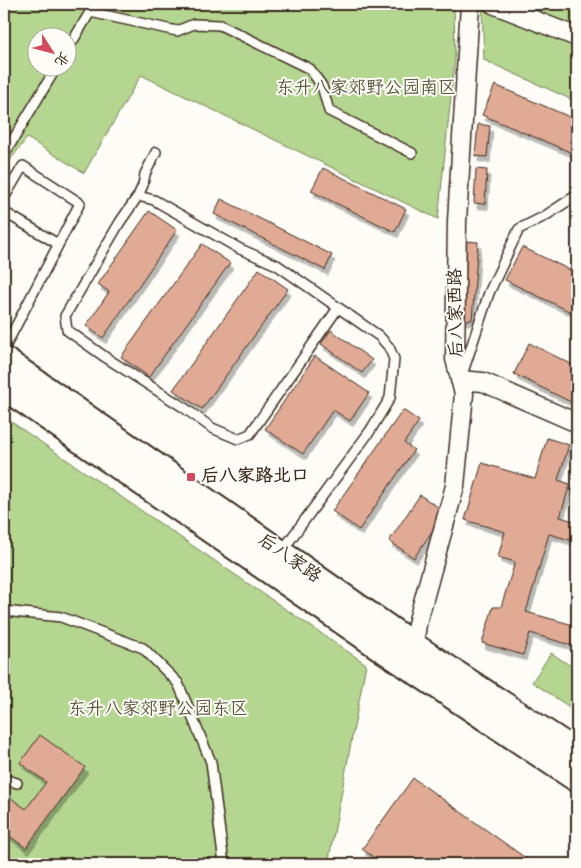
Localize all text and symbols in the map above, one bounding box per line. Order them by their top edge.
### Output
north arrow [28,28,78,78]
text: 北 [49,47,74,71]
park label: 东升八家郊野公园南区 [276,76,456,102]
street label: 后八家西路 [443,268,471,358]
place label: 后八家路北口 [201,464,309,490]
marker: 后八家路北口 [185,471,197,483]
street label: 后八家路 [252,528,326,590]
park label: 东升八家郊野公园东区 [68,697,248,723]

